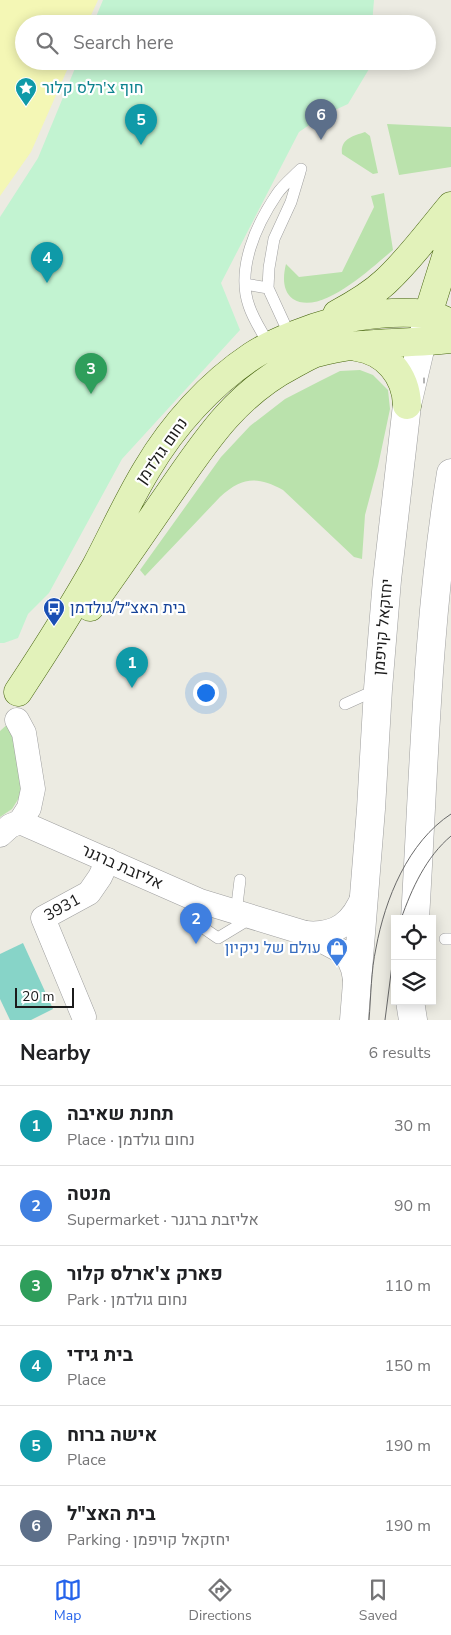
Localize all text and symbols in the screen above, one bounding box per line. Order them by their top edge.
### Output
search box [15,15,436,70]
icon: search [33,29,61,57]
text: Search here [73,30,174,56]
place icon: חוף צ'רלס קלור [14,76,38,107]
place label: חוף צ'רלס קלור [42,77,143,99]
pin: 6 [305,99,337,140]
pin: 5 [125,104,157,145]
pin: 4 [31,242,63,283]
pin: 3 [75,353,107,394]
street label: נחום גולדמן [131,413,193,489]
street label: יחזקאל קויפמן [368,578,398,676]
bus stop icon: בית האצ״ל/גולדמן [42,596,66,627]
place label: בית האצ״ל/גולדמן [70,597,187,619]
pin: 1 [116,647,148,688]
your location [193,680,219,706]
street label: אליזבת ברגנר [78,839,166,895]
street label: 3931 [40,889,84,926]
pin: 2 [180,903,212,944]
map controls [391,915,436,1005]
button: locate [391,915,436,960]
shop icon: עולם של ניקיון [325,936,349,967]
place label: עולם של ניקיון [225,937,321,959]
button: layers [391,960,436,1005]
scale bar [15,985,74,1008]
text: 20 m [22,987,54,1006]
text: Nearby [20,1039,90,1067]
text: 6 results [369,1042,431,1064]
text: תחנת שאיבה [67,1101,174,1127]
text: 1 [31,1115,41,1137]
text: 30 m [394,1115,431,1137]
text: Place · נחום גולדמן [67,1129,195,1151]
text: מנטה [67,1181,111,1207]
text: 2 [31,1195,41,1217]
text: 90 m [394,1195,431,1217]
text: Supermarket · אליזבת ברגנר [67,1209,259,1231]
text: פארק צ'ארלס קלור [67,1261,223,1287]
text: 3 [31,1275,41,1297]
text: 110 m [384,1275,431,1297]
text: Park · נחום גולדמן [67,1289,188,1311]
text: בית גידי [67,1342,133,1368]
text: 4 [31,1355,41,1377]
text: 150 m [384,1355,431,1377]
text: Place [67,1369,106,1391]
text: אישה ברוח [67,1422,157,1448]
text: 5 [31,1435,41,1457]
text: 190 m [384,1435,431,1457]
text: Place [67,1449,106,1471]
text: בית האצ"ל [67,1501,156,1527]
text: 6 [31,1515,41,1537]
text: 190 m [384,1515,431,1537]
text: Parking · יחזקאל קויפמן [67,1529,230,1551]
tab: Map [54,1576,82,1625]
tab: Directions [189,1576,252,1625]
tab: Saved [359,1576,397,1625]

